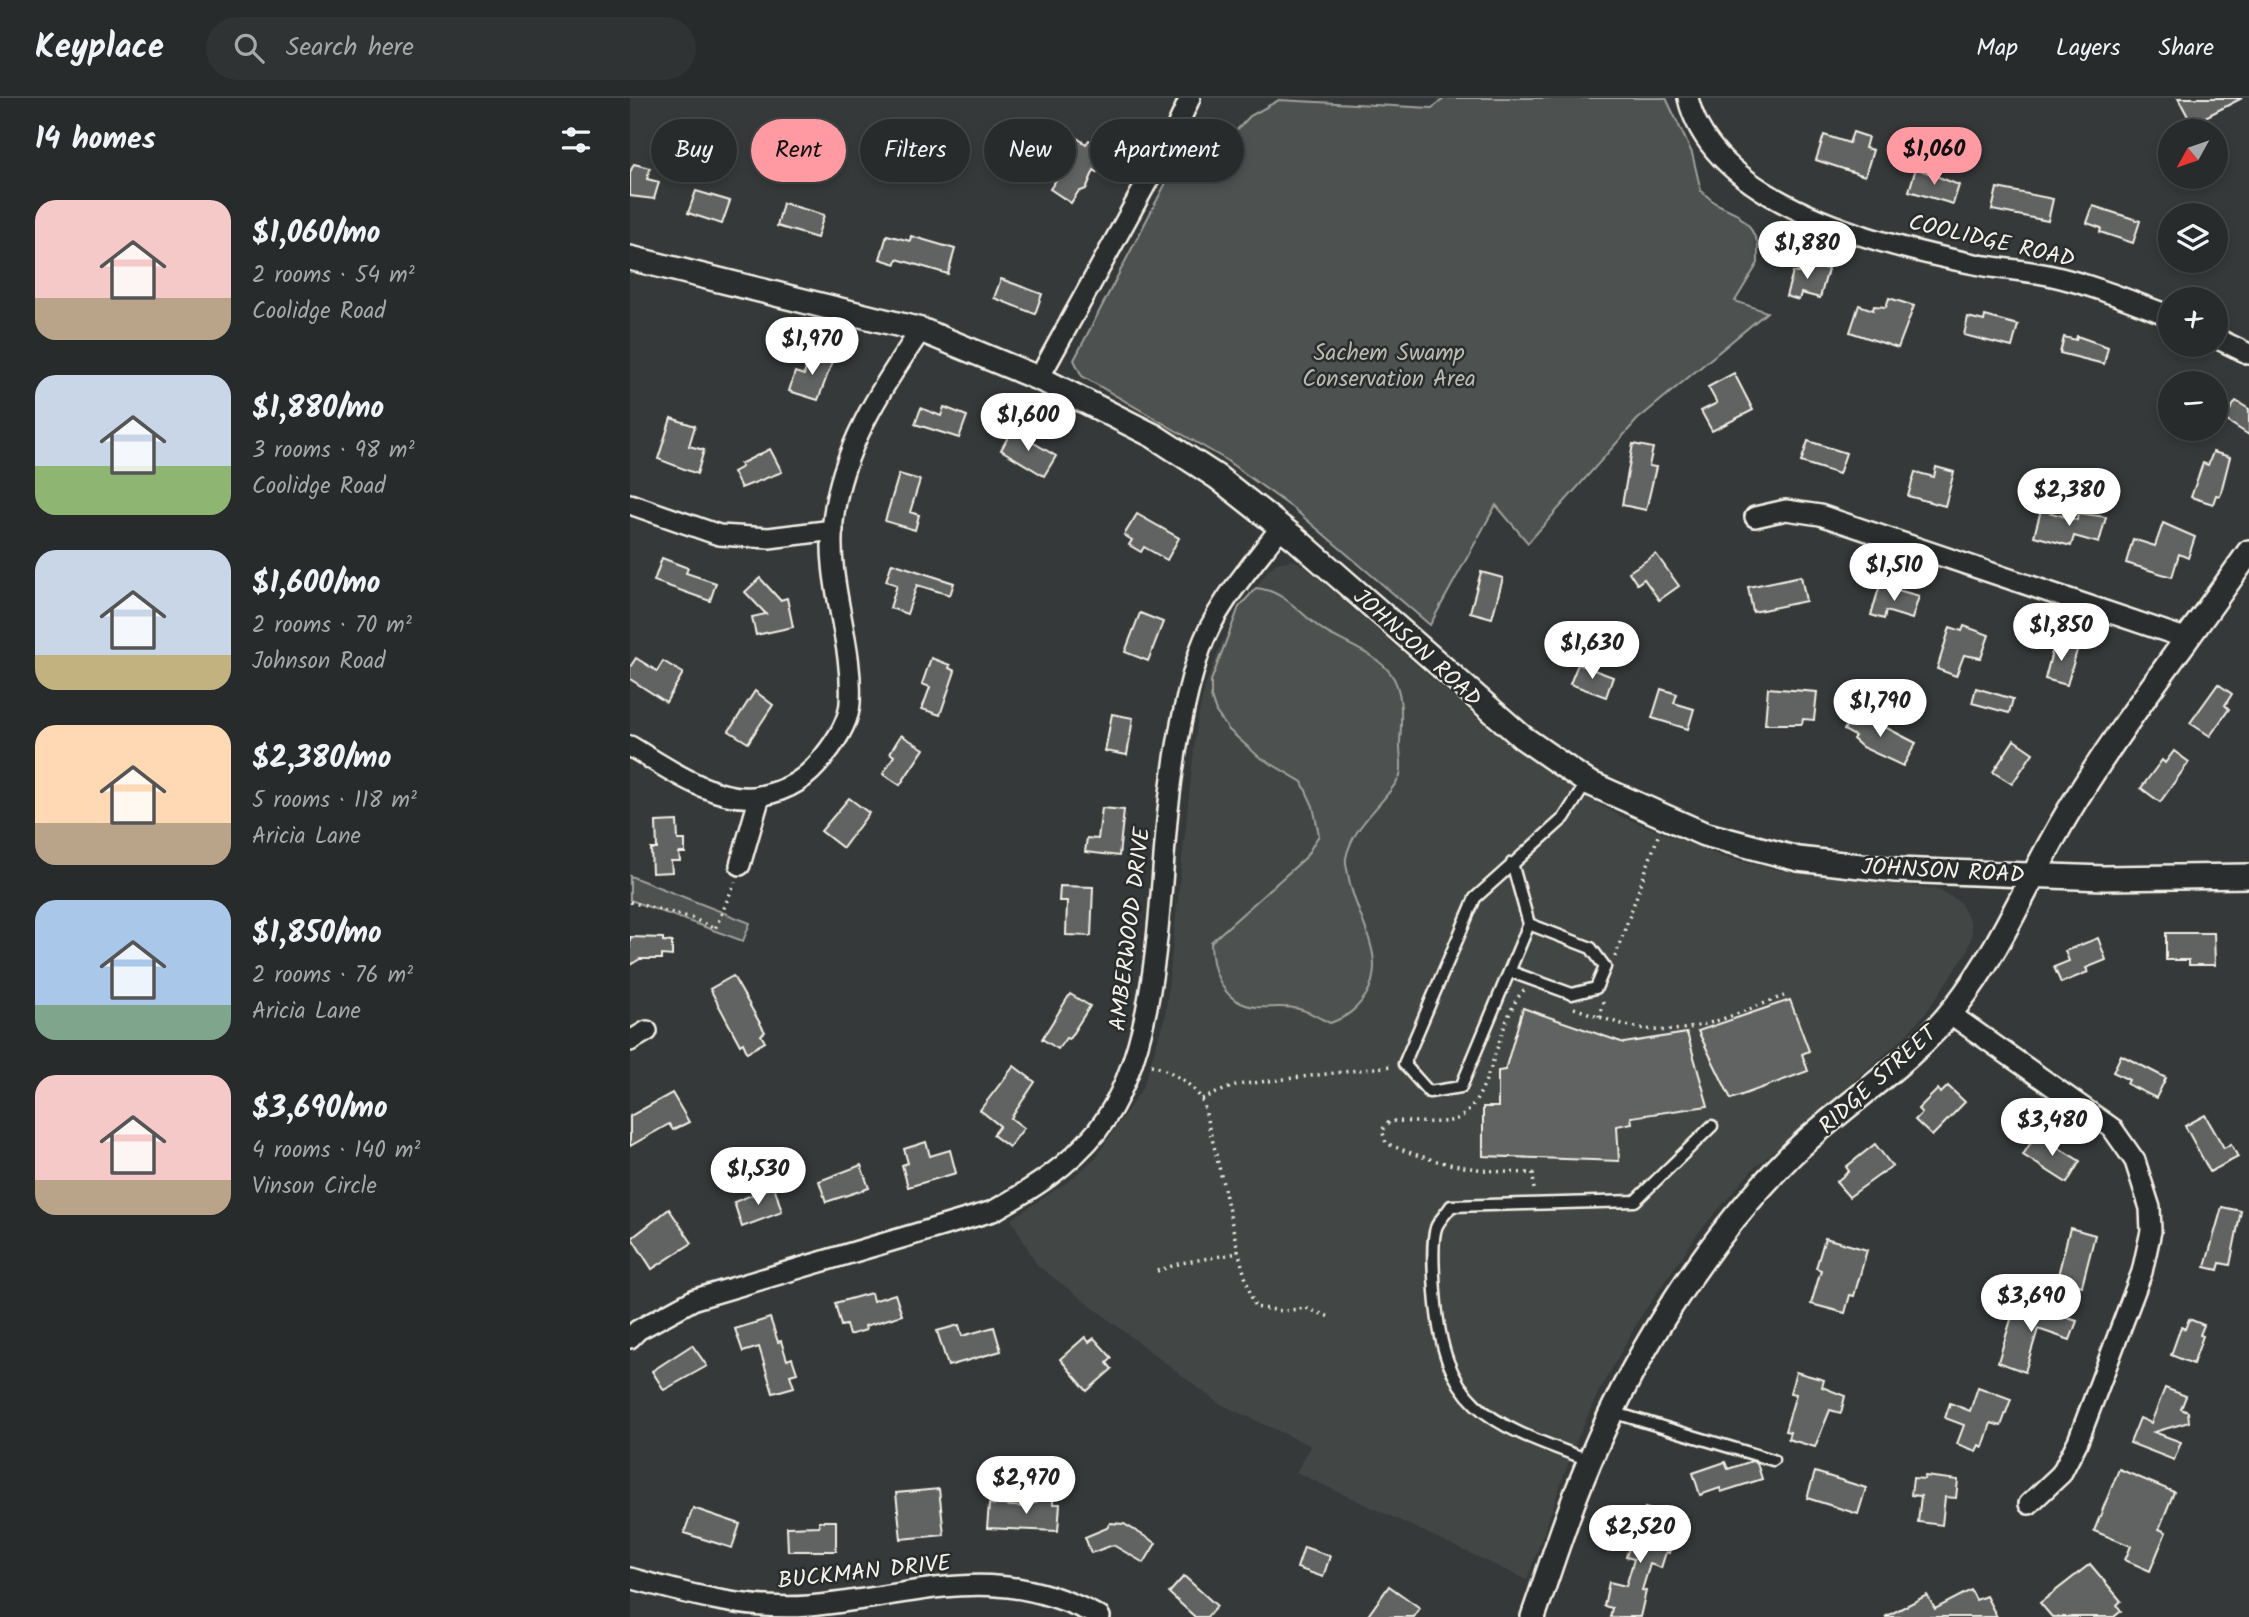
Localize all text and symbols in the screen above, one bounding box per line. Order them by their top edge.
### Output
search box [206,17,696,80]
text: Keyplace [35,22,164,75]
text: Search here [286,27,414,69]
icon: search [230,29,268,67]
text: Map [1976,29,2018,68]
text: Layers [2056,29,2120,68]
text: Share [2158,29,2214,68]
text: 14 homes [35,116,156,164]
chip: Buy [651,119,737,182]
chip: Rent [751,119,846,182]
chip: Filters [860,119,970,182]
chip: New [984,119,1076,182]
chip: Apartment [1090,119,1244,182]
north arrow [2158,119,2228,189]
map controls [2158,119,2228,441]
icon: filters [557,121,595,159]
pin: $1,060 [1877,127,1991,187]
text: $1,060 [1903,132,1965,168]
button: layers [2158,203,2228,273]
street label: COOLIDGE ROAD [1905,205,2078,279]
text: $1,060/mo [252,210,380,258]
pin: $1,880 [1750,222,1864,281]
text: $1,880 [1774,226,1840,262]
icon: home [91,228,175,312]
text: 2 rooms · 54 m² [252,258,415,294]
button: + [2158,287,2228,357]
text: Coolidge Road [252,294,386,330]
pin: $1,970 [755,317,869,377]
text: $1,970 [782,322,842,358]
park label: Sachem Swamp Conservation Area [1302,336,1476,398]
button: − [2158,371,2228,441]
text: $1,880/mo [252,385,384,433]
pin: $1,600 [971,394,1085,453]
text: $1,600 [997,398,1059,434]
icon: home [91,403,175,487]
text: 3 rooms · 98 m² [252,433,415,469]
pin: $2,380 [2012,468,2126,528]
text: Coolidge Road [252,469,386,505]
text: $2,380 [2033,473,2105,509]
pin: $1,510 [1837,544,1951,603]
text: $1,510 [1866,548,1922,584]
text: $1,600/mo [252,560,380,608]
icon: home [91,578,175,662]
street label: JOHNSON ROAD [1344,580,1490,717]
pin: $1,850 [2004,603,2118,663]
text: 2 rooms · 70 m² [252,608,412,644]
text: $1,850 [2029,608,2093,644]
pin: $1,630 [1535,622,1649,681]
text: $1,630 [1560,626,1624,662]
text: Johnson Road [252,644,386,680]
pin: $1,790 [1823,680,1937,739]
text: $1,790 [1850,684,1910,720]
text: $2,380/mo [252,735,391,783]
icon: home [91,753,175,837]
text: 5 rooms · 118 m² [252,783,417,819]
text: Aricia Lane [252,819,361,855]
street label: AMBERWOOD DRIVE [1101,825,1161,1033]
street label: JOHNSON ROAD [1860,850,2026,894]
text: $1,850/mo [252,910,382,958]
icon: home [91,928,175,1012]
text: 2 rooms · 76 m² [252,958,413,994]
text: Aricia Lane [252,994,361,1030]
street label: RIDGE STREET [1811,1016,1947,1144]
text: $3,690/mo [252,1085,388,1133]
pin: $3,480 [1995,1098,2109,1158]
icon: home [91,1103,175,1187]
text: $3,480 [2017,1103,2087,1139]
text: 4 rooms · 140 m² [252,1133,420,1169]
pin: $1,530 [701,1148,815,1207]
text: $1,530 [727,1152,789,1188]
text: Vinson Circle [252,1169,377,1205]
pin: $3,690 [1974,1274,2088,1334]
text: $3,690 [1997,1279,2065,1315]
pin: $2,970 [969,1456,1083,1516]
text: $2,970 [992,1461,1060,1497]
pin: $2,520 [1583,1506,1697,1565]
text: $2,520 [1605,1510,1675,1546]
street label: BUCKMAN DRIVE [776,1546,953,1600]

